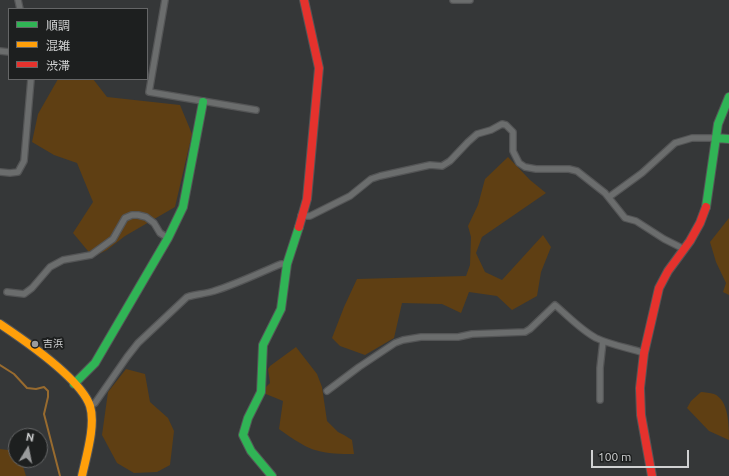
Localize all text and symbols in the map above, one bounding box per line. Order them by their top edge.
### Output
legend [8,8,148,80]
text: 順調 [46,19,70,32]
text: 混雑 [46,39,70,52]
text: 渋滞 [46,59,70,72]
place label: 吉浜 [43,338,63,350]
marker: 吉浜 [30,339,40,349]
north arrow [8,428,48,468]
text: N [25,431,35,444]
scale bar [593,442,691,468]
text: 100 m [598,450,631,463]

